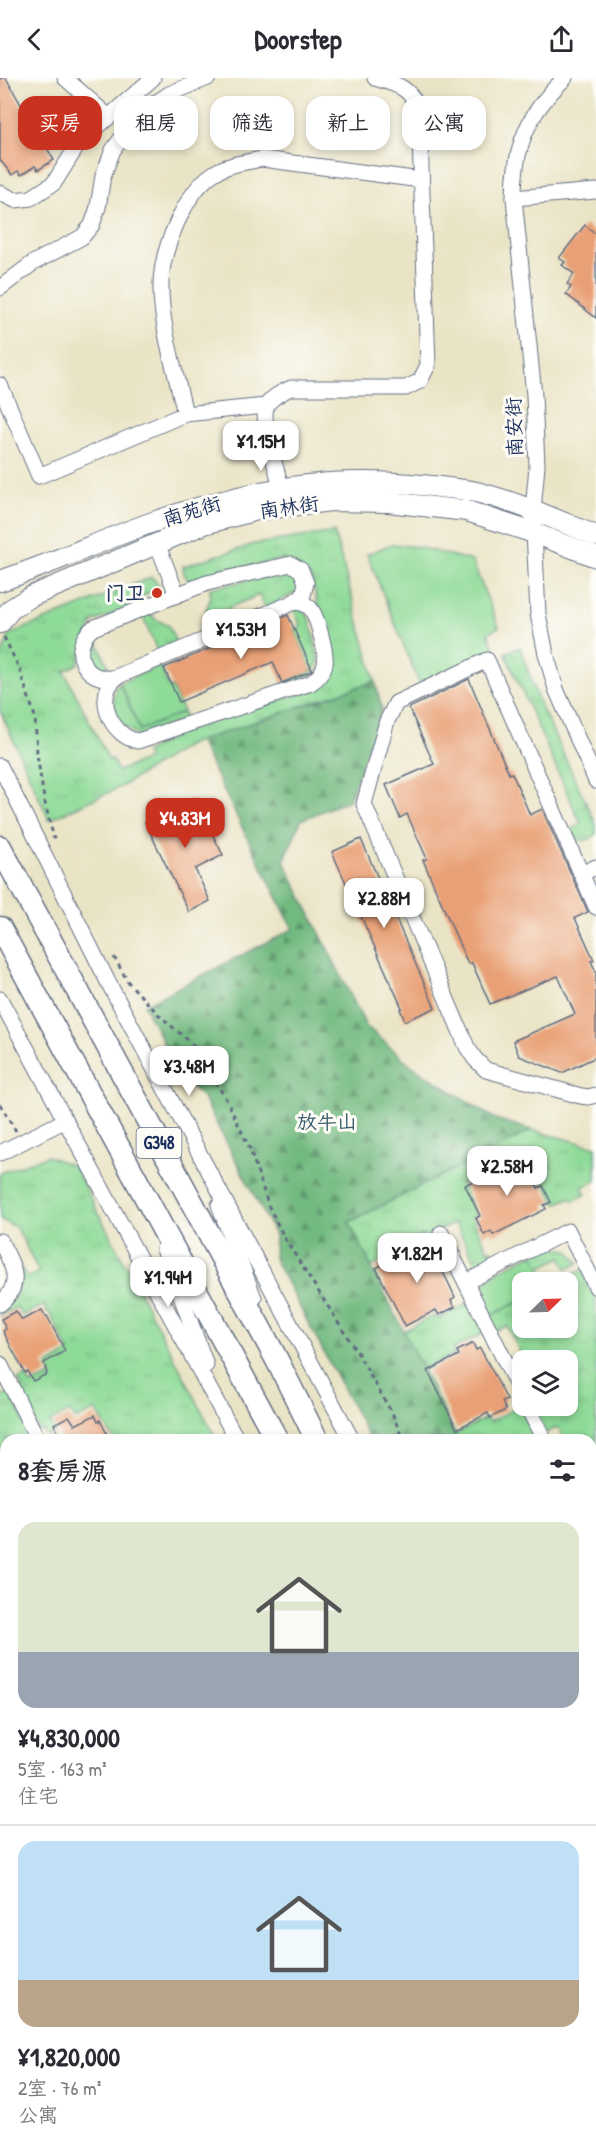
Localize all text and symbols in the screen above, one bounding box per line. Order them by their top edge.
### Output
text: Doorstep [255,21,341,57]
icon: back [18,23,51,56]
icon: share [545,23,578,56]
chip: 买房 [18,96,102,150]
chip: 租房 [114,96,198,150]
chip: 筛选 [210,96,294,150]
chip: 新上 [306,96,390,150]
chip: 公寓 [402,96,486,150]
street label: 南安街 [499,397,528,457]
pin: ¥1.15M [212,421,310,472]
text: ¥1.15M [237,427,285,454]
street label: 南苑街 [159,489,224,532]
street label: 南林街 [257,489,321,524]
place label: 门卫 [105,579,145,606]
marker: 门卫 [150,586,164,600]
pin: ¥1.53M [192,609,290,660]
text: ¥1.53M [216,615,266,642]
pin: ¥4.83M [136,798,234,849]
text: ¥4.83M [160,804,210,831]
pin: ¥2.88M [335,878,433,929]
text: ¥2.88M [358,884,410,911]
pin: ¥3.48M [140,1046,238,1097]
text: ¥3.48M [164,1052,214,1079]
park label: 放牛山 [297,1108,357,1135]
road number: G348 [136,1128,182,1158]
pin: ¥2.58M [458,1146,556,1197]
text: ¥2.58M [481,1152,533,1179]
pin: ¥1.82M [368,1233,466,1284]
text: ¥1.82M [392,1239,442,1266]
pin: ¥1.94M [119,1257,217,1308]
text: ¥1.94M [144,1263,192,1290]
north arrow [512,1272,578,1338]
map controls [512,1272,578,1416]
button: layers [512,1350,578,1416]
text: 8套房源 [18,1453,107,1488]
icon: filters [546,1454,579,1487]
icon: home [245,1561,353,1669]
text: ¥4,830,000 [18,1720,120,1755]
text: 5室 · 163 m² [18,1755,107,1782]
text: 住宅 [18,1782,58,1809]
icon: home [245,1880,353,1988]
text: ¥1,820,000 [18,2039,120,2074]
text: 2室 · 76 m² [18,2074,101,2101]
text: 公寓 [18,2101,58,2128]

